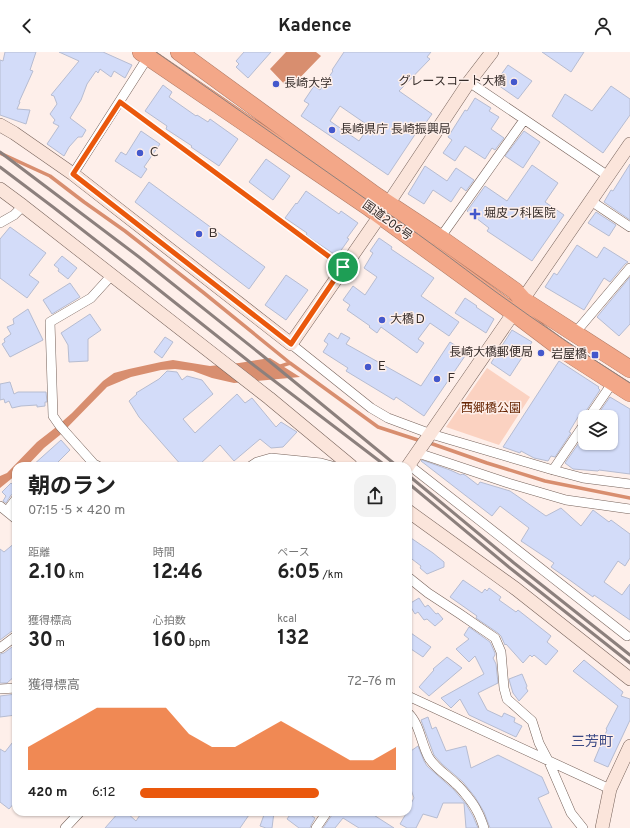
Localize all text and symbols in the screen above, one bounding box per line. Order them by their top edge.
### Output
icon: back [16,15,38,37]
text: Kadence [278,15,352,38]
icon: person [592,15,614,37]
place label: グレースコート大橋 [399,74,506,90]
place label: 長崎大学 [284,76,332,92]
marker: グレースコート大橋 [509,77,519,87]
marker: 長崎大学 [271,79,281,89]
place label: 長崎県庁 長崎振興局 [340,122,451,138]
marker: 長崎県庁 長崎振興局 [327,125,337,135]
place label: Ｃ [148,145,160,161]
marker: Ｃ [135,148,145,158]
street label: 国道206号 [359,197,415,245]
place label: 堀皮フ科医院 [484,206,556,222]
marker: 堀皮フ科医院 [469,208,481,220]
place label: Ｂ [207,226,219,242]
marker: Ｂ [194,229,204,239]
pin [326,250,360,284]
icon: arrive [332,256,354,278]
place label: 大橋Ｄ [390,312,426,328]
marker: 大橋Ｄ [377,315,387,325]
place label: 長崎大橋郵便局 [449,345,533,361]
place label: 岩屋橋 [551,347,587,363]
marker: 長崎大橋郵便局 [536,348,546,358]
marker: 岩屋橋 [590,350,600,360]
place label: Ｅ [376,359,388,375]
marker: Ｅ [363,362,373,372]
place label: Ｆ [445,371,457,387]
marker: Ｆ [432,374,442,384]
park label: 西郷橋公園 [461,401,521,417]
map controls [578,410,618,450]
button: layers [578,410,618,450]
text: 朝のラン [28,474,116,501]
button: share [354,475,396,517]
text: 07:15 · 5 × 420 m [28,503,125,519]
text: 距離 [28,546,50,560]
text: 時間 [153,546,175,560]
text: ペース [277,546,310,560]
text: 2.10 [28,560,66,586]
text: 12:46 [153,560,203,586]
text: 6:05 [277,560,320,586]
text: km [66,568,84,582]
text: /km [320,568,343,582]
text: kcal [277,612,297,626]
text: 獲得標高 [28,614,72,628]
text: 心拍数 [153,614,186,628]
text: 132 [277,626,309,652]
text: 30 [28,628,53,654]
text: 160 [153,628,186,654]
text: m [53,636,65,650]
text: bpm [186,636,210,650]
text: 72–76 m [348,674,396,690]
text: 獲得標高 [28,678,80,694]
district label: 三芳町 [571,734,613,751]
text: 420 m [28,785,68,801]
text: 6:12 [92,785,116,801]

